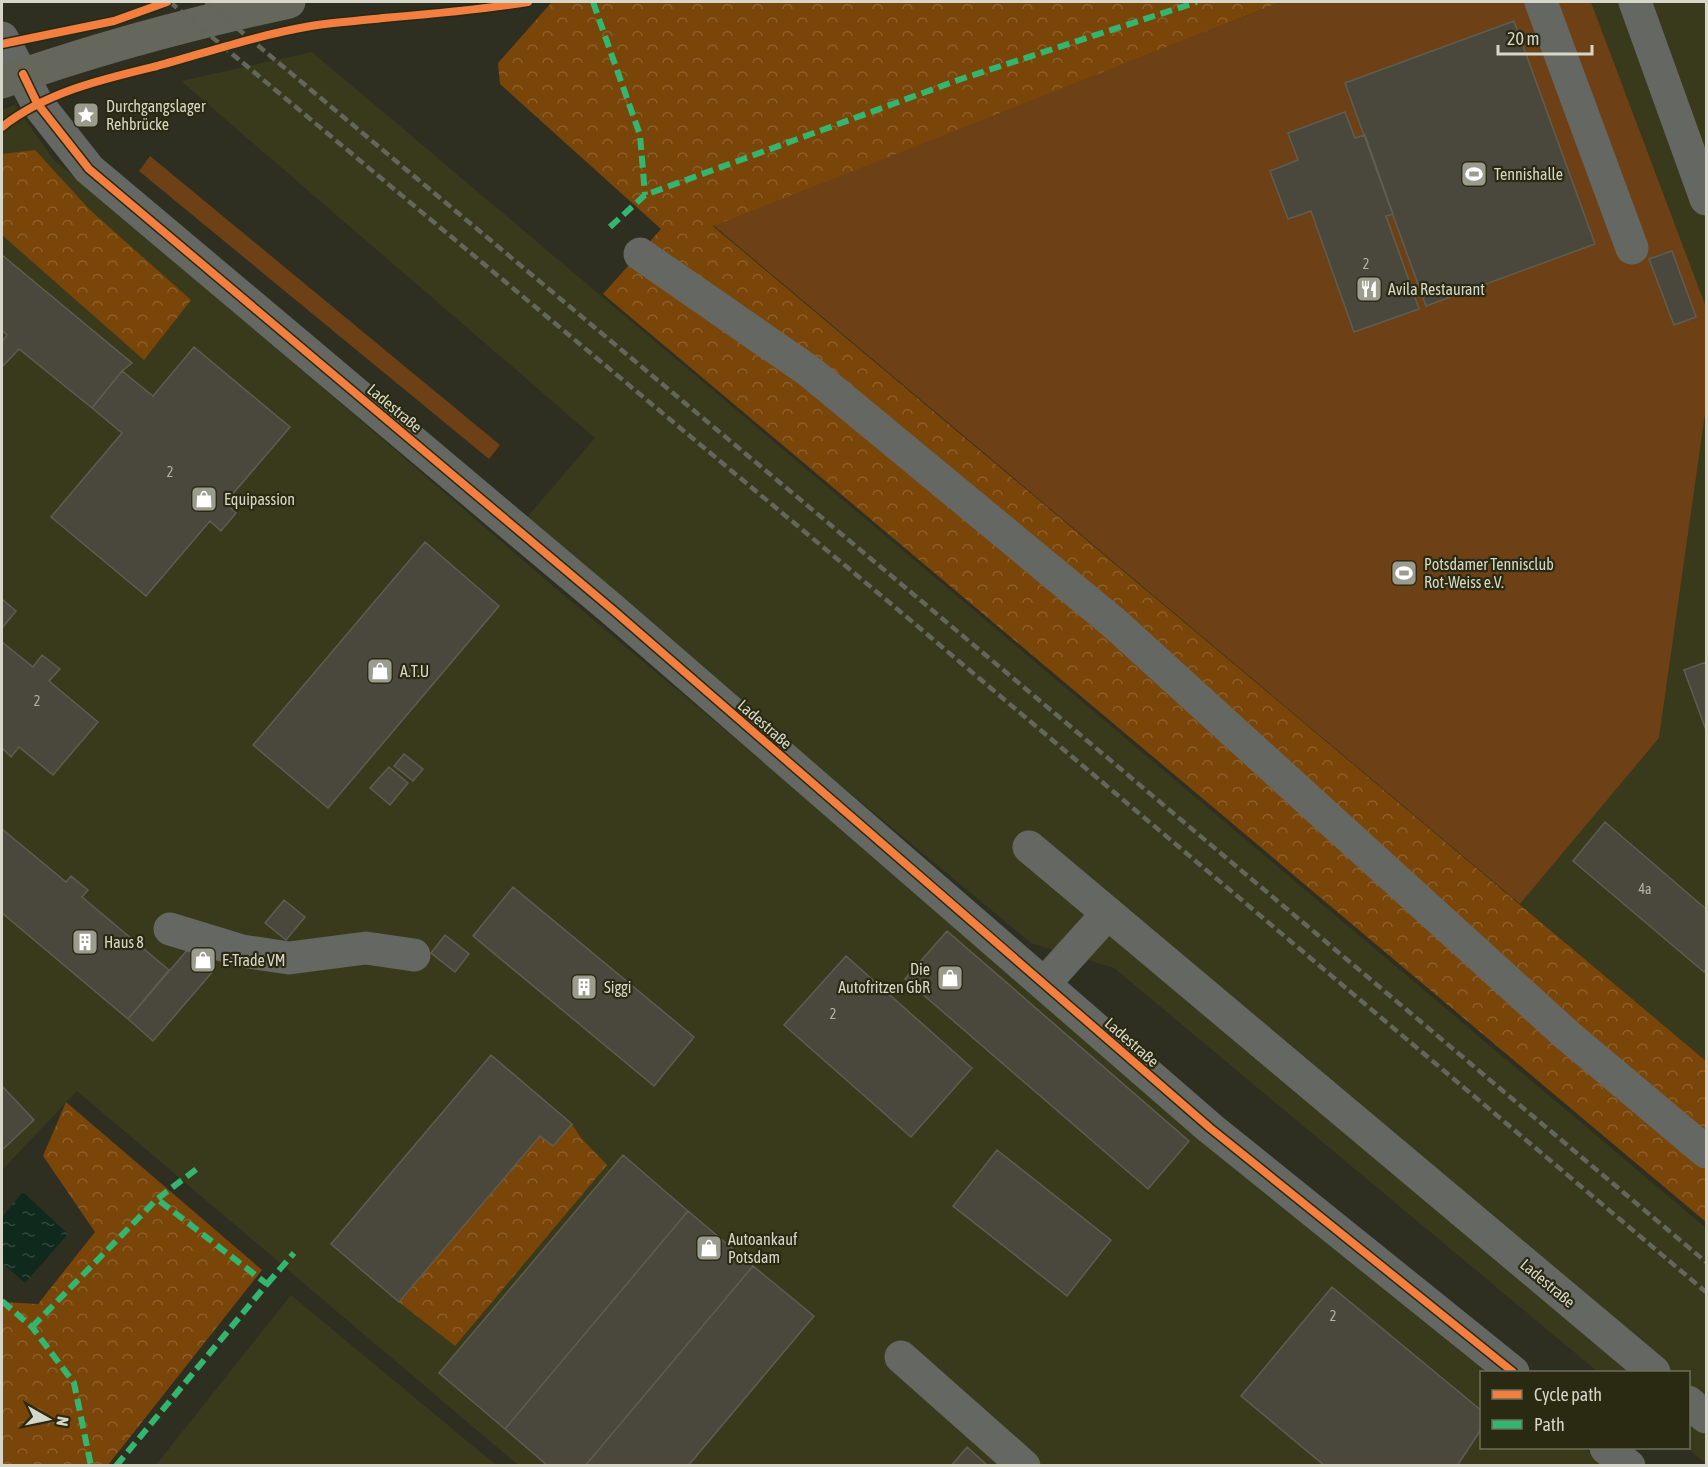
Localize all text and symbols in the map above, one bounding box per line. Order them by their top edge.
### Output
scale bar [1498,18,1592,56]
text: 20 m [1507,28,1539,49]
place label: Durchgangslager Rehbrücke [106,97,206,133]
place icon: Durchgangslager Rehbrücke [71,100,101,130]
sports icon: Tennishalle [1459,159,1489,189]
place label: Tennishalle [1494,165,1563,183]
house number: 2 [1363,256,1369,272]
restaurant icon: Avila Restaurant [1354,274,1384,304]
place label: Avila Restaurant [1388,280,1485,298]
street label: Ladestraße [364,380,426,436]
house number: 2 [167,464,173,480]
shop icon: Equipassion [189,484,219,514]
place label: Equipassion [224,490,295,509]
place label: Potsdamer Tennisclub Rot-Weiss e.V. [1424,555,1554,591]
sports icon: Potsdamer Tennisclub Rot-Weiss e.V. [1389,558,1419,588]
shop icon: A.T.U [365,656,395,686]
place label: A.T.U [400,662,429,680]
house number: 2 [34,693,40,709]
street label: Ladestraße [734,696,796,752]
house number: 4a [1638,881,1652,897]
building icon: Haus 8 [70,927,100,957]
place label: Haus 8 [104,933,144,951]
shop icon: E-Trade VM [188,945,218,975]
place label: E-Trade VM [222,951,286,969]
place label: Die Autofritzen GbR [838,960,930,996]
shop icon: Die Autofritzen GbR [935,963,965,993]
building icon: Siggi [569,972,599,1002]
place label: Siggi [604,978,632,997]
house number: 2 [830,1006,836,1022]
street label: Ladestraße [1101,1014,1163,1070]
place label: Autoankauf Potsdam [728,1230,798,1266]
shop icon: Autoankauf Potsdam [694,1233,724,1263]
street label: Ladestraße [1517,1255,1579,1311]
house number: 2 [1330,1308,1336,1324]
legend [1480,1371,1690,1449]
text: Cycle path [1534,1384,1602,1405]
north arrow [18,1389,78,1449]
text: Path [1534,1414,1565,1435]
text: N [53,1415,72,1427]

